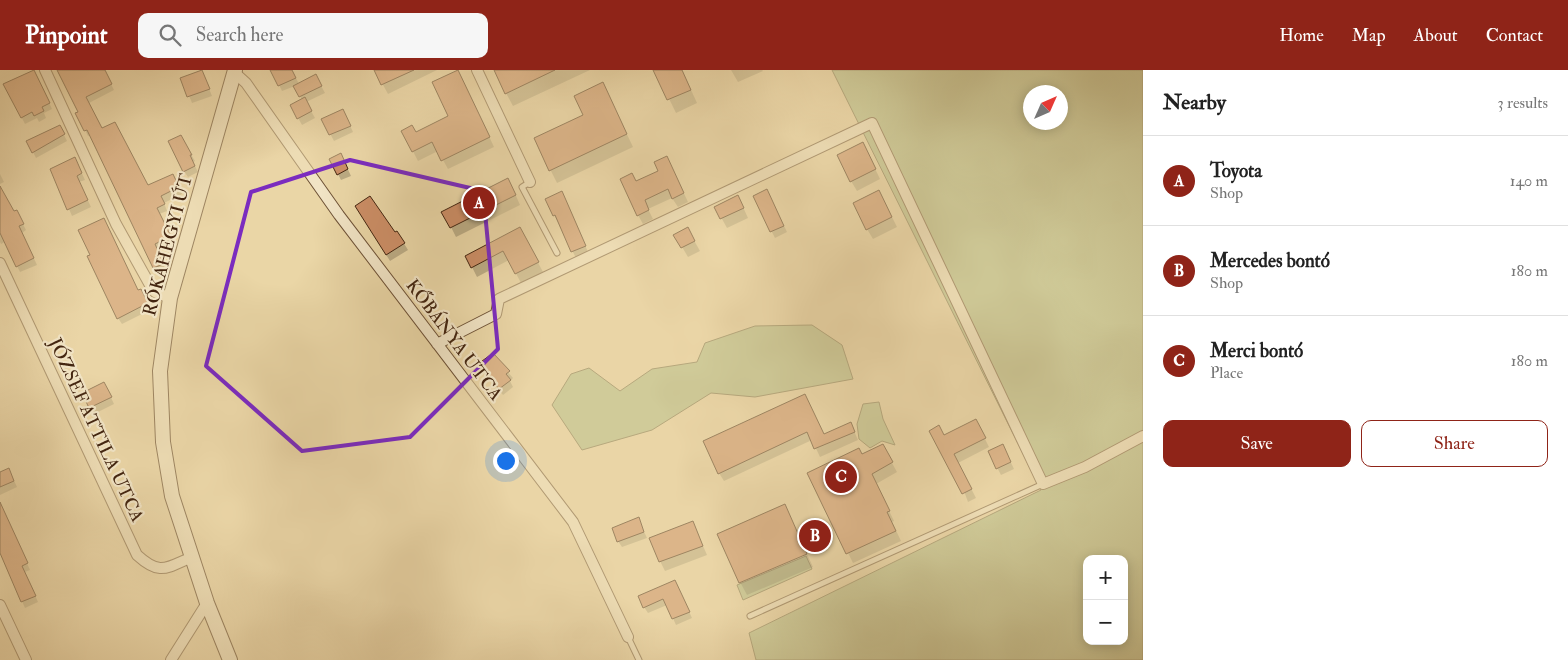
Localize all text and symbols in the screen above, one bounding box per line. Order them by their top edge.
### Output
search box [138,13,488,58]
text: Pinpoint [25,20,108,51]
icon: search [156,21,184,49]
text: Search here [196,23,283,47]
text: Home [1279,24,1324,47]
text: Map [1352,24,1386,47]
text: About [1414,24,1458,47]
text: Contact [1486,24,1543,47]
north arrow [1023,85,1068,130]
text: Nearby [1163,89,1226,116]
text: 3 results [1497,93,1548,113]
text: Toyota [1210,159,1262,183]
street label: RÓKAHEGYI ÚT [138,171,198,318]
text: A [1174,171,1184,191]
text: 140 m [1510,171,1548,191]
text: Shop [1210,183,1243,203]
pin: A [463,184,495,222]
text: Mercedes bontó [1210,249,1330,273]
text: B [1174,261,1184,281]
text: 180 m [1511,261,1548,281]
text: Shop [1210,273,1243,293]
street label: KŐBÁNYA UTCA [401,275,508,406]
street label: JÓZSEF ATTILA UTCA [43,334,149,526]
text: Merci bontó [1210,339,1303,363]
text: C [1173,351,1185,371]
text: 180 m [1511,351,1548,371]
text: Place [1210,363,1243,383]
button: Save [1163,420,1351,467]
button: Share [1361,420,1548,467]
your location [493,448,519,474]
pin: C [825,458,857,496]
pin: B [799,517,831,555]
map controls [1083,555,1128,645]
button: + [1083,555,1128,600]
button: − [1083,600,1128,645]

